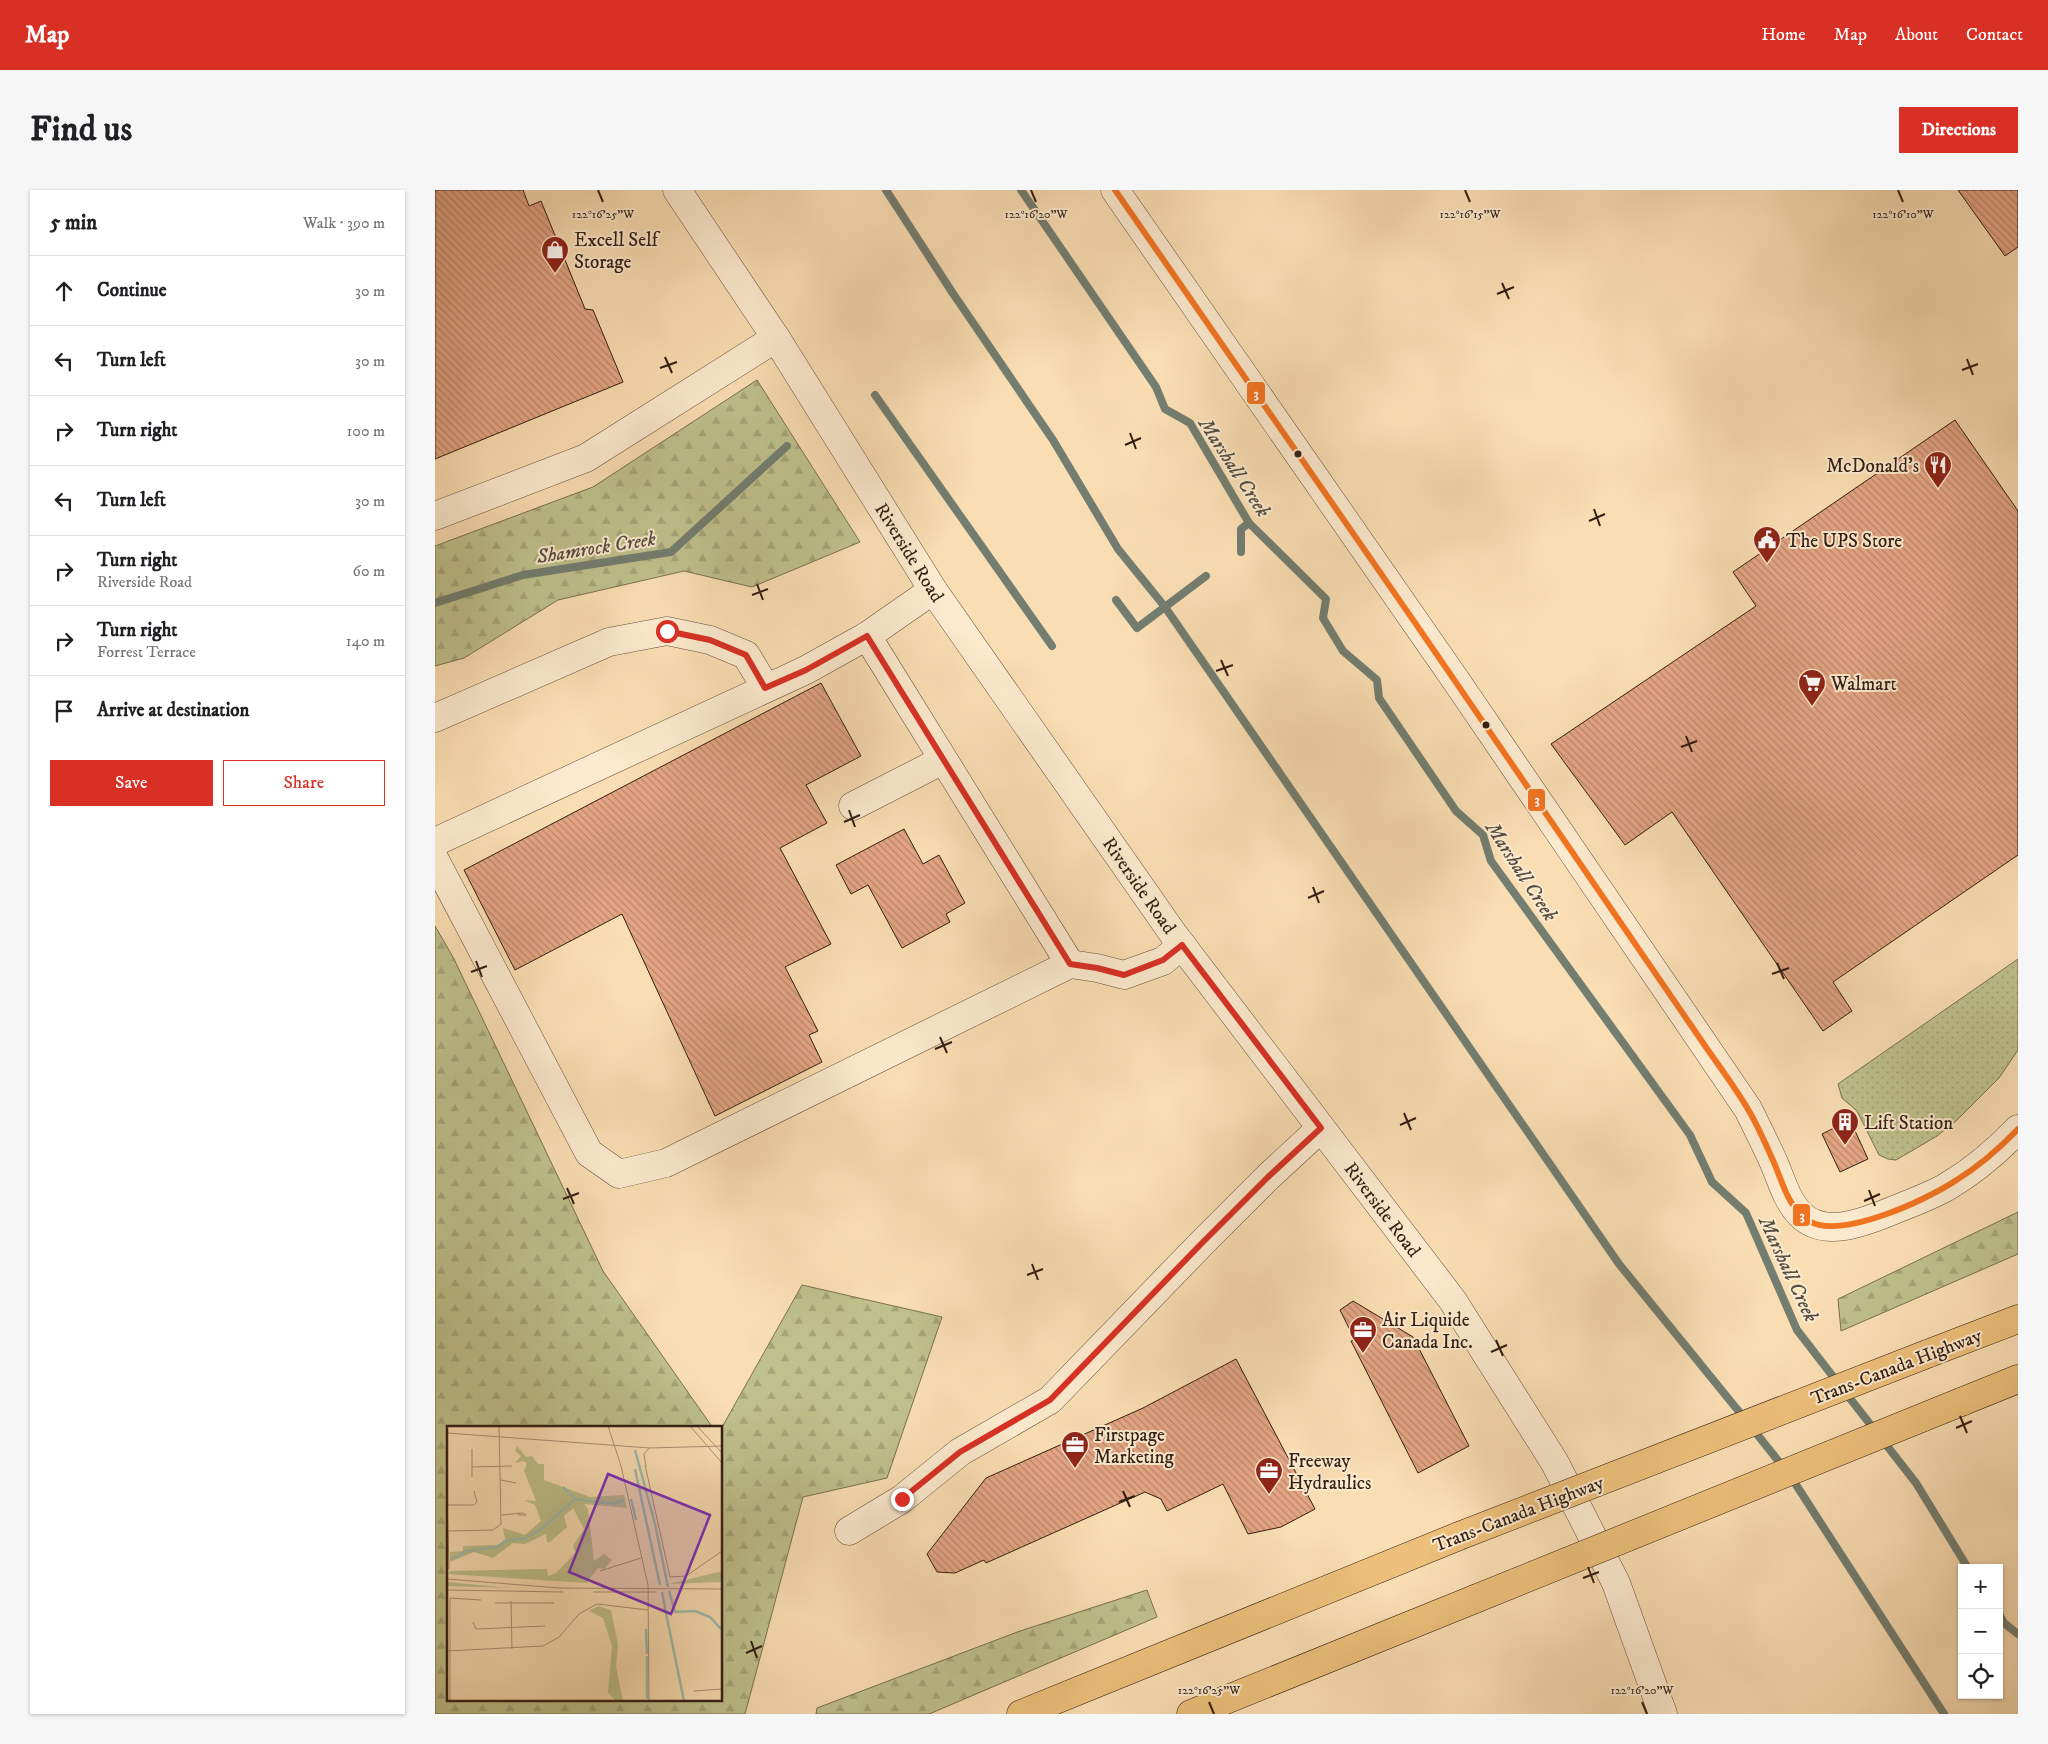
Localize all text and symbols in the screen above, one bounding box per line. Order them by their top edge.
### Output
text: Map [25,20,69,50]
text: Home [1761,24,1806,46]
text: Map [1834,24,1867,46]
text: About [1895,24,1938,46]
text: Contact [1966,24,2023,46]
button: Directions [1899,107,2018,153]
text: Find us [30,108,132,152]
text: 122°16'25"W [572,207,635,222]
text: 122°16'20"W [1005,207,1069,222]
text: 122°16'15"W [1440,207,1501,222]
text: 122°16'10"W [1872,207,1935,222]
text: 5 min [50,210,97,236]
text: Walk · 390 m [303,213,385,233]
place label: Excell Self Storage [574,229,661,274]
shop icon: Excell Self Storage [540,235,570,274]
icon: ahead [50,277,78,305]
text: Continue [97,279,167,302]
text: 30 m [355,281,385,301]
icon: left [50,347,78,375]
text: Turn left [97,349,166,372]
text: 30 m [355,351,385,371]
line badge: 3 [1246,381,1266,405]
text: 3 [1253,385,1259,403]
water label: Marshall Creek [1191,412,1276,523]
icon: right [50,417,78,445]
text: Turn right [97,419,177,442]
text: 100 m [347,421,385,441]
unlabelled marker [1293,449,1303,459]
restaurant icon: McDonald's [1923,450,1953,489]
place label: McDonald's [1826,455,1919,478]
icon: left [50,487,78,515]
text: Turn left [97,489,166,512]
text: 30 m [355,491,385,511]
street label: Riverside Road [869,499,949,607]
public building icon: The UPS Store [1752,525,1782,564]
water label: Shamrock Creek [534,527,658,570]
place label: The UPS Store [1786,530,1902,553]
text: Turn right [97,549,177,572]
icon: right [50,557,78,585]
text: 60 m [353,561,385,581]
text: Riverside Road [97,572,192,592]
text: Turn right [97,619,177,642]
route start [656,620,679,643]
icon: right [50,627,78,655]
text: 140 m [346,631,385,651]
text: Forrest Terrace [97,642,196,662]
supermarket icon: Walmart [1797,668,1827,707]
place label: Walmart [1830,673,1897,696]
icon: arrive [50,697,78,725]
text: Arrive at destination [97,699,249,722]
unlabelled marker [1481,720,1491,730]
button: Save [50,760,213,806]
button: Share [223,760,385,806]
line badge: 3 [1527,788,1546,812]
text: 3 [1534,791,1540,809]
water label: Marshall Creek [1478,816,1563,927]
street label: Riverside Road [1097,833,1181,939]
building icon: Lift Station [1830,1107,1860,1146]
place label: Lift Station [1864,1112,1953,1135]
street label: Riverside Road [1339,1158,1425,1262]
line badge: 3 [1792,1203,1811,1227]
text: 3 [1799,1207,1805,1225]
water label: Marshall Creek [1751,1211,1823,1327]
place label: Air Liquide Canada Inc. [1382,1309,1473,1354]
office icon: Air Liquide Canada Inc. [1348,1315,1378,1354]
street label: Trans-Canada Highway [1808,1324,1986,1411]
place label: Firstpage Marketing [1094,1424,1174,1469]
inset map [447,1426,723,1702]
office icon: Firstpage Marketing [1060,1430,1090,1469]
place label: Freeway Hydraulics [1288,1450,1371,1495]
office icon: Freeway Hydraulics [1254,1456,1284,1495]
street label: Trans-Canada Highway [1430,1471,1608,1558]
route end [891,1488,914,1511]
map controls [1958,1564,2003,1699]
button: + [1958,1564,2003,1609]
button: − [1958,1609,2003,1654]
button: locate [1958,1654,2003,1699]
text: 122°16'25"W [1178,1683,1241,1698]
text: 122°16'20"W [1611,1683,1675,1698]

